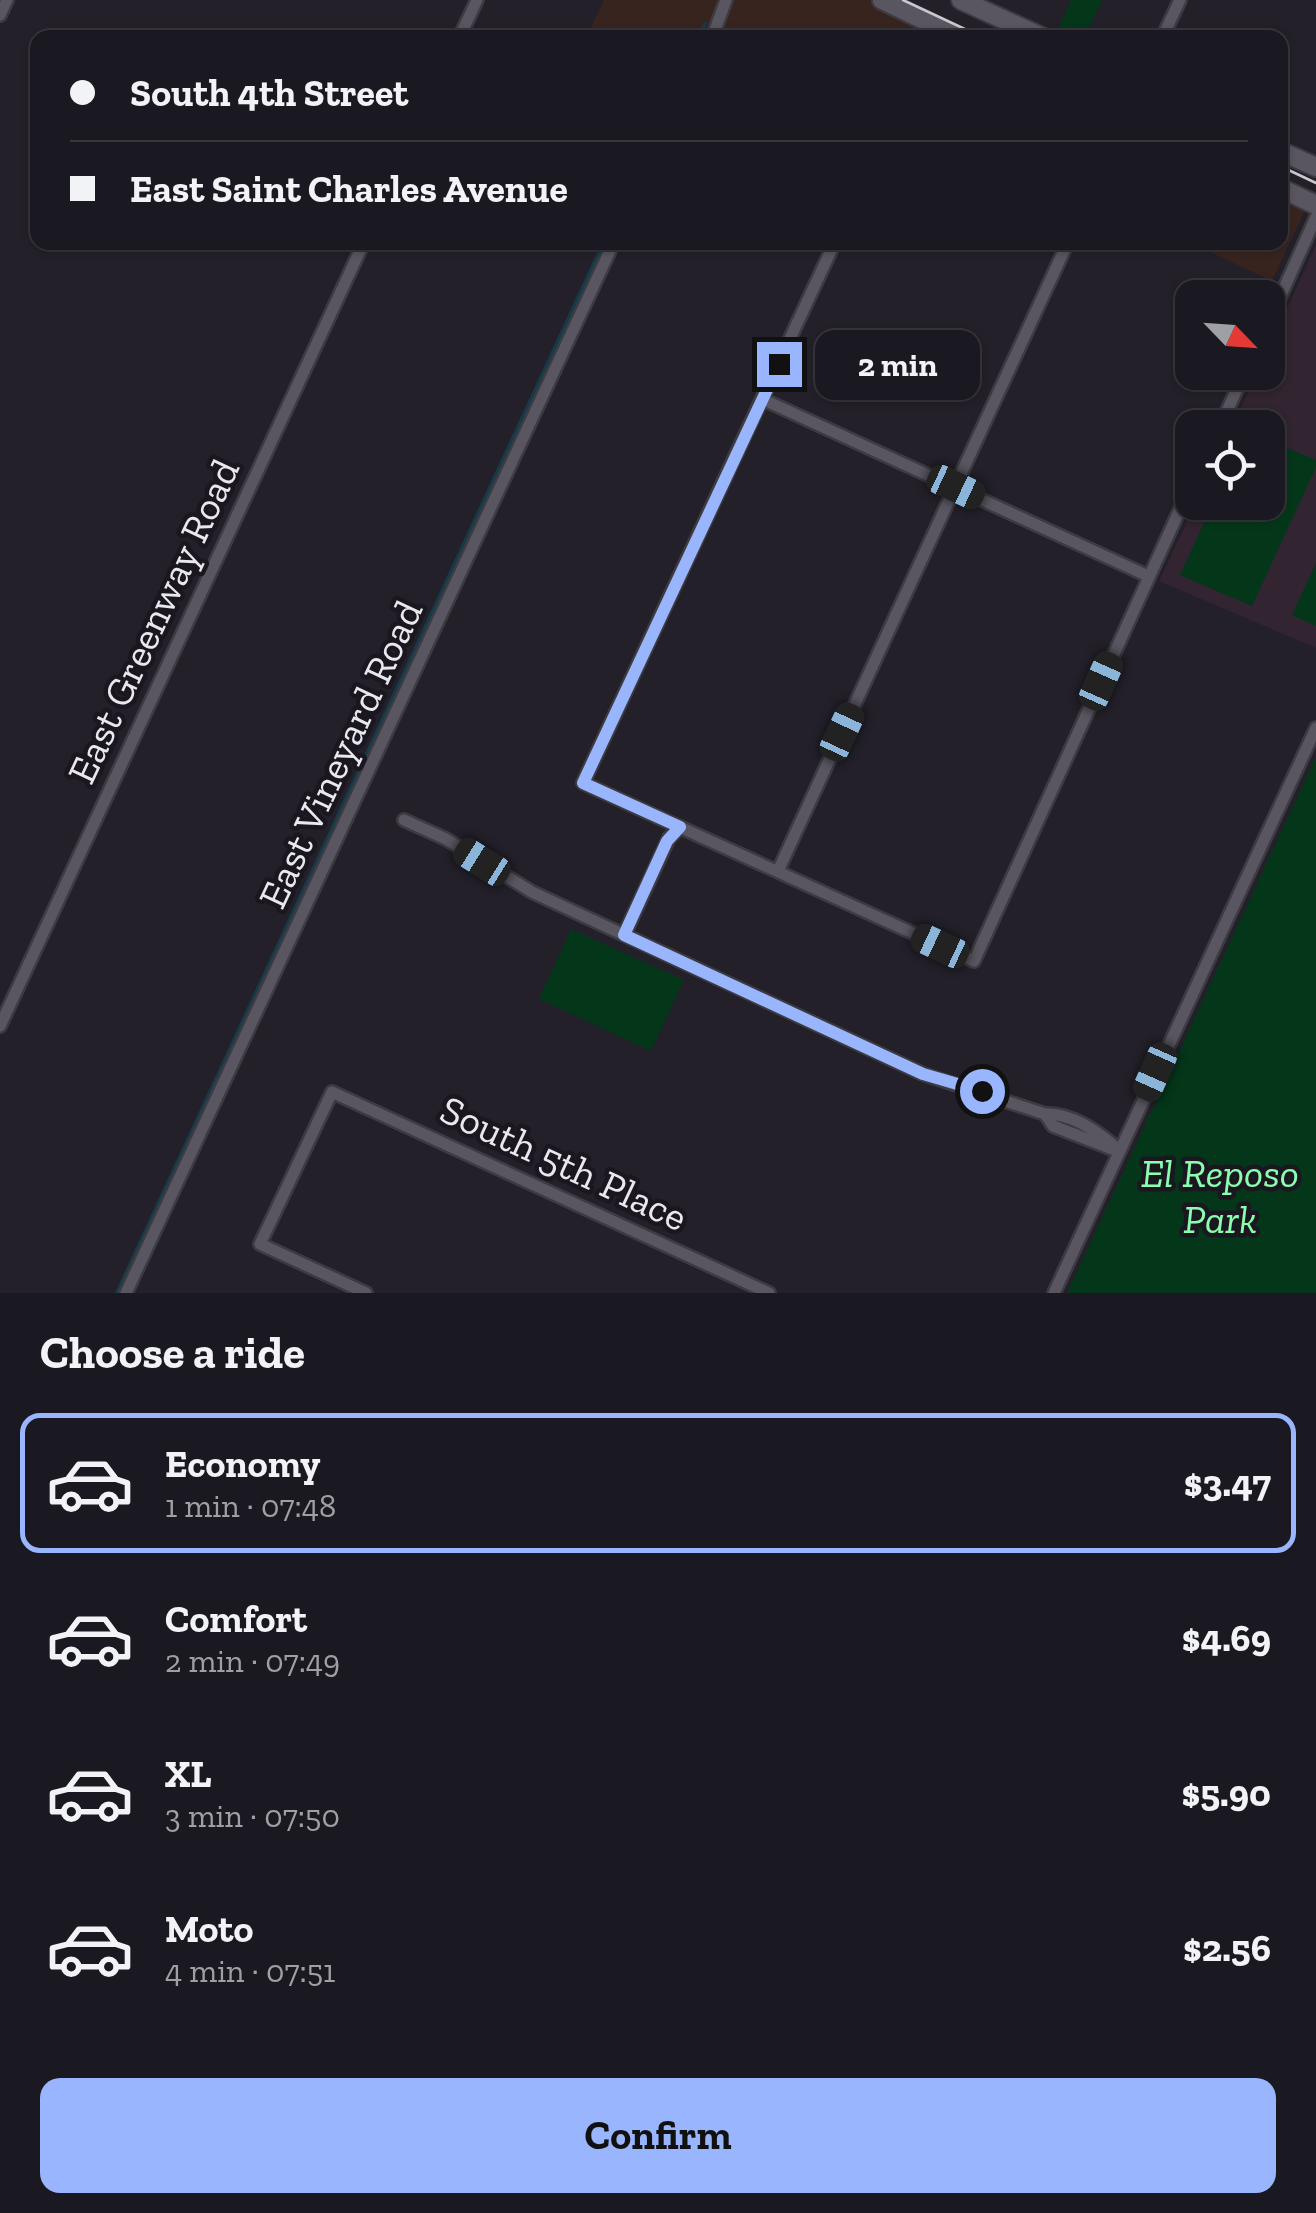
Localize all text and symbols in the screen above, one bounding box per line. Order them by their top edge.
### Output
text: South 4th Street [130,70,408,116]
text: East Saint Charles Avenue [130,166,568,212]
north arrow [1175,280,1285,390]
map controls [1175,280,1285,520]
callout: 2 min [814,329,979,399]
route end [757,342,802,387]
text: 2 min [858,346,937,384]
button: locate [1175,410,1285,520]
street label: East Greenway Road [57,451,249,791]
car [922,461,990,513]
street label: East Vineyard Road [248,593,432,915]
car [1075,647,1127,715]
car [816,698,868,766]
car [449,833,515,891]
car [906,920,974,972]
car [1129,1038,1181,1106]
route start [960,1069,1005,1114]
street label: South 5th Place [433,1085,695,1241]
park label: El Reposo Park [1141,1149,1299,1243]
text: Choose a ride [40,1326,305,1380]
icon: car [45,1438,135,1528]
text: Economy [165,1441,320,1487]
text: $3.47 [1184,1460,1271,1506]
text: 1 min · 07:48 [165,1487,336,1525]
icon: car [45,1593,135,1683]
text: Comfort [165,1596,307,1642]
text: $4.69 [1182,1615,1271,1661]
text: 2 min · 07:49 [165,1642,340,1680]
icon: car [45,1748,135,1838]
text: XL [165,1751,212,1797]
text: $5.90 [1182,1770,1271,1816]
text: 3 min · 07:50 [165,1797,340,1835]
icon: car [45,1903,135,1993]
text: Moto [165,1906,253,1952]
text: $2.56 [1183,1925,1271,1971]
text: 4 min · 07:51 [165,1952,335,1990]
button: Confirm [40,2078,1276,2193]

